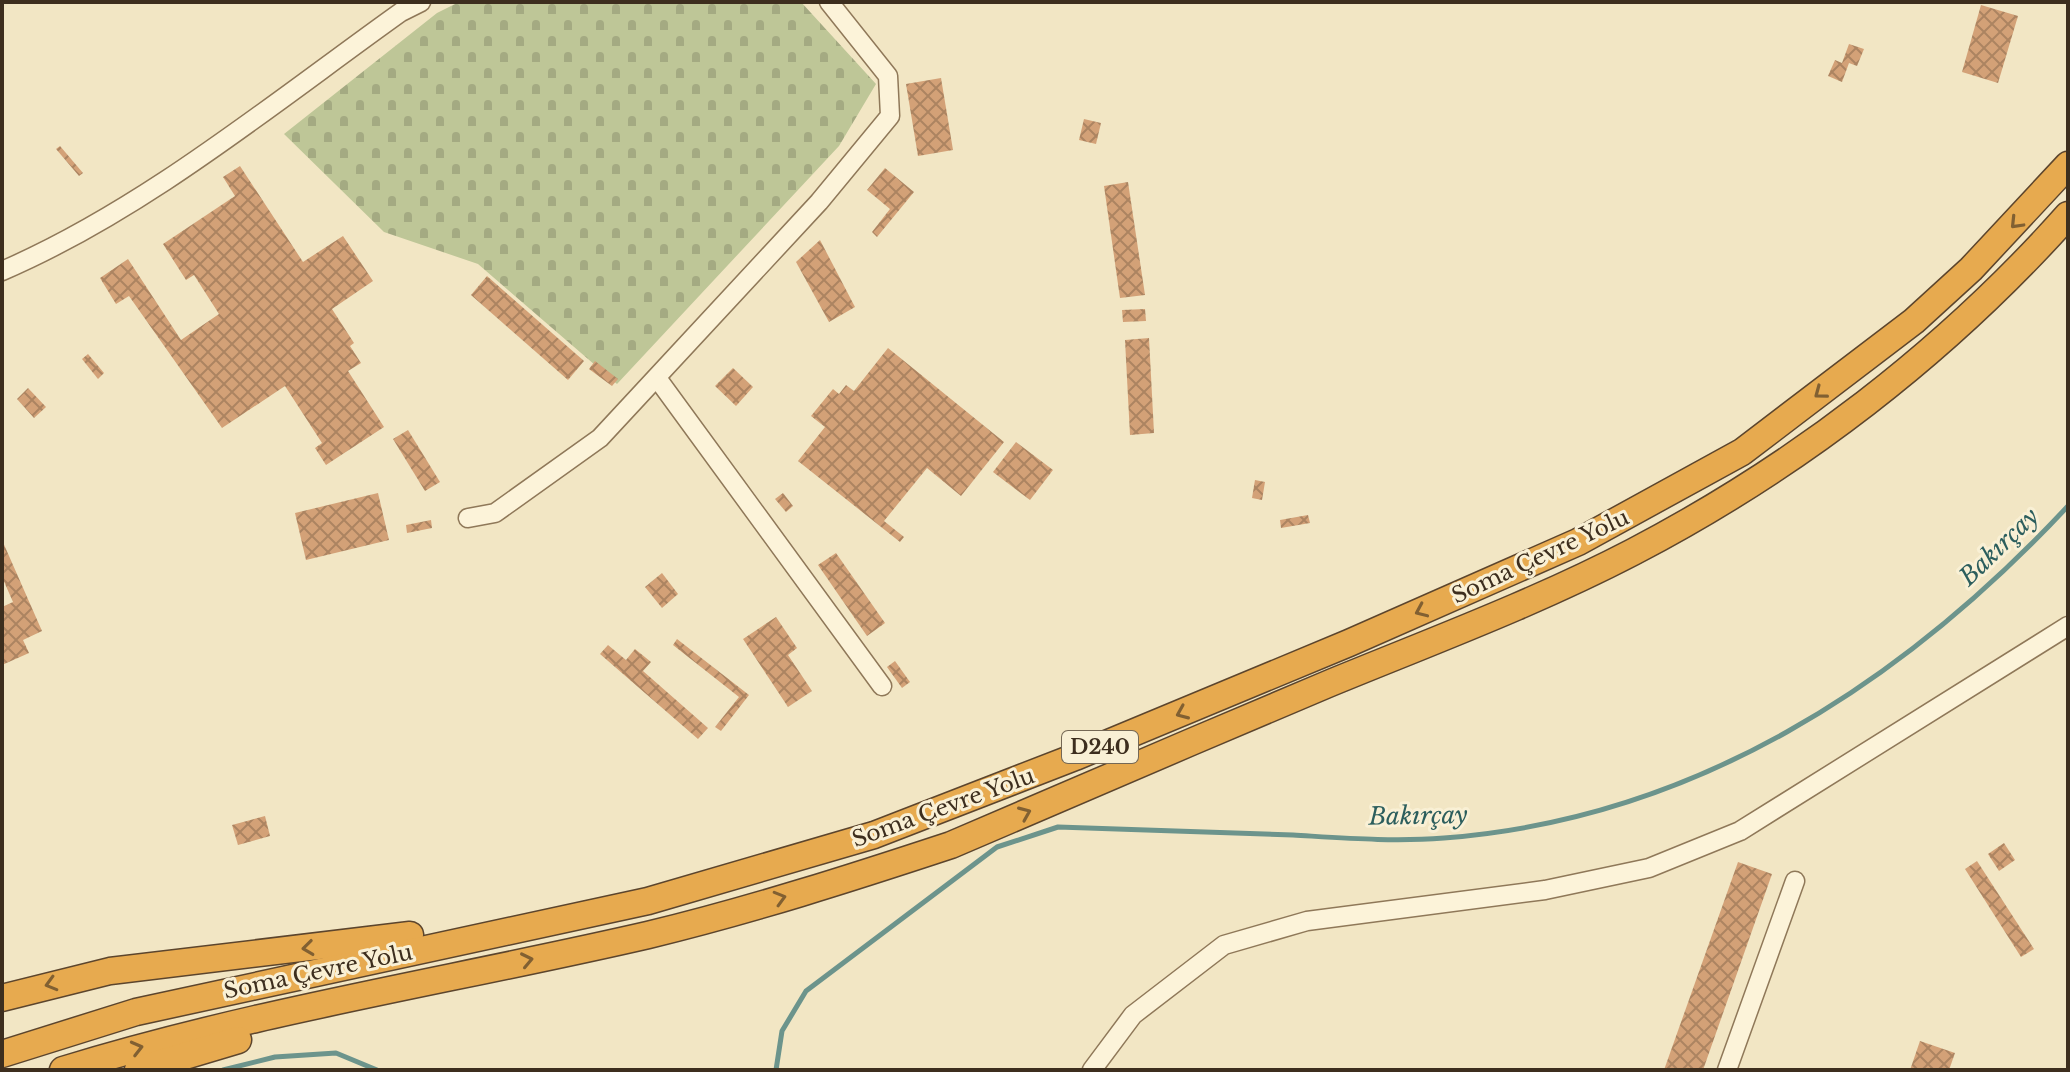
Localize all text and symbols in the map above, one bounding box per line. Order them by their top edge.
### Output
one-way arrow [2010,214,2025,228]
one-way arrow [1814,383,1829,397]
water label: Bakırçay [1952,501,2045,592]
street label: Soma Çevre Yolu [1447,503,1633,609]
one-way arrow [1415,601,1430,617]
one-way arrow [1176,703,1190,719]
road number: D240 [1062,731,1138,763]
street label: Soma Çevre Yolu [848,762,1038,853]
water label: Bakırçay [1367,800,1468,831]
one-way arrow [1017,806,1031,822]
one-way arrow [773,891,786,907]
street label: Soma Çevre Yolu [221,938,415,1005]
one-way arrow [302,939,315,956]
one-way arrow [521,952,534,969]
one-way arrow [45,975,59,991]
one-way arrow [130,1040,144,1057]

